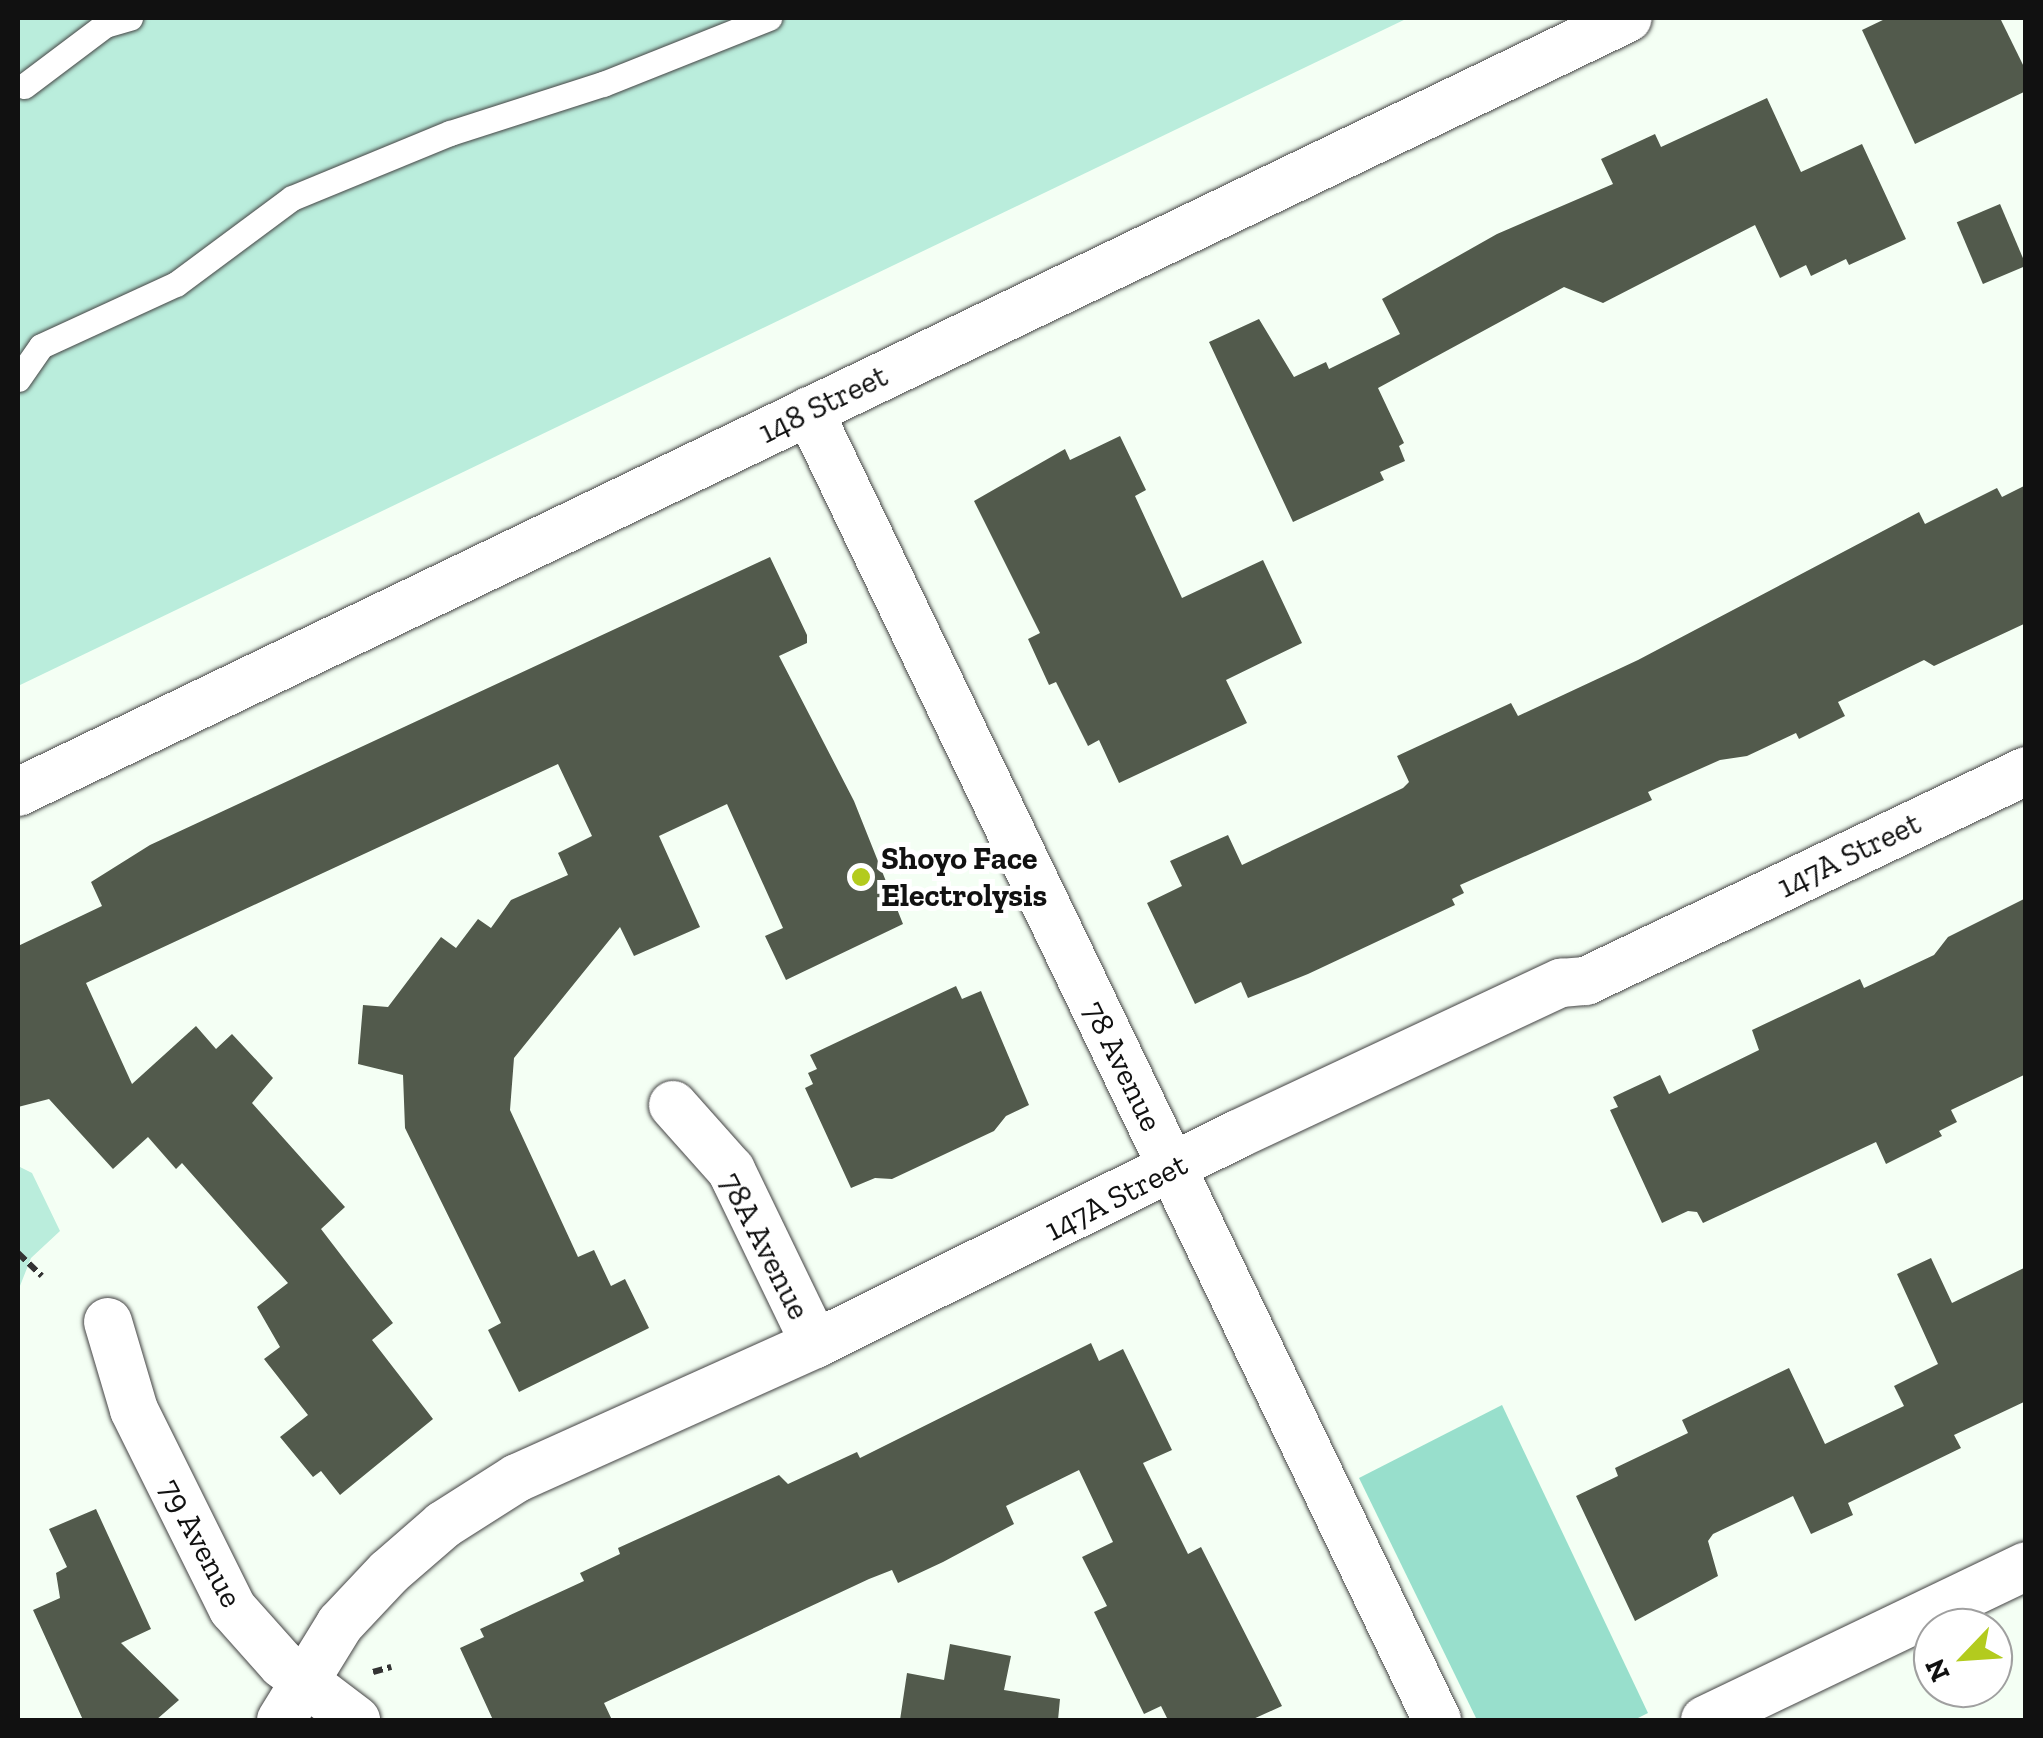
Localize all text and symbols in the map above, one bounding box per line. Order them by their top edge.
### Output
street label: 148 Street [752,356,894,452]
street label: 147A Street [1771,804,1927,906]
place label: Shoyo Face Electrolysis [881,840,1047,915]
marker: Shoyo Face Electrolysis [850,866,872,888]
street label: 78 Avenue [1075,994,1171,1138]
street label: 147A Street [1038,1145,1194,1249]
street label: 78A Avenue [711,1165,819,1327]
street label: 79 Avenue [151,1472,251,1614]
north arrow [1913,1608,2013,1708]
text: N [1918,1653,1957,1687]

